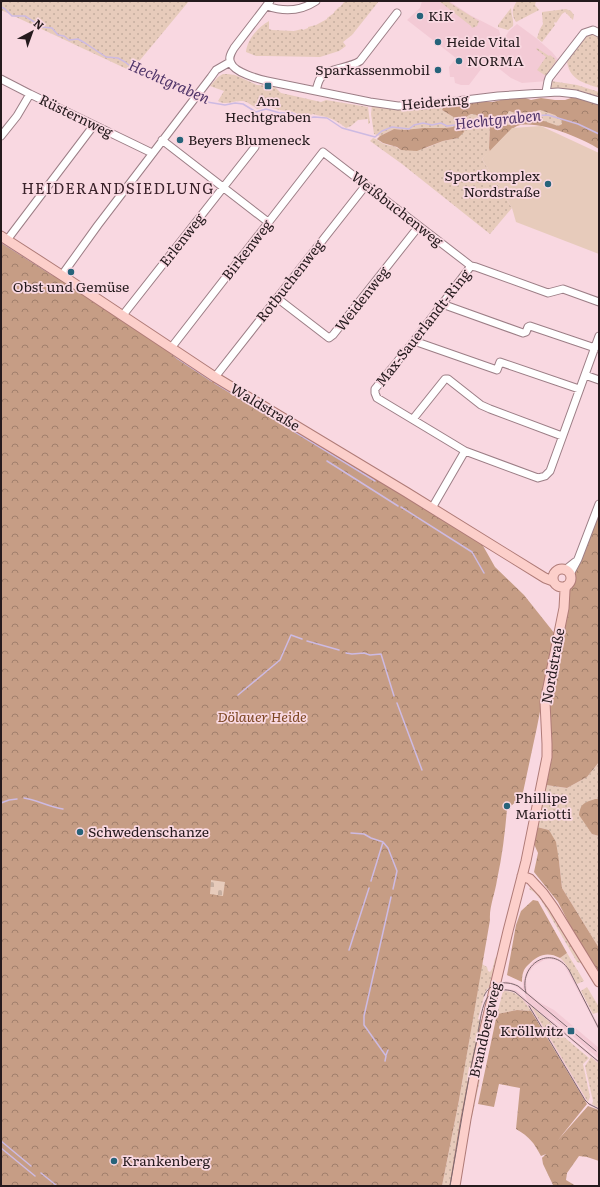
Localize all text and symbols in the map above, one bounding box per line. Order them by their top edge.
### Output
place label: KiK [428,5,454,25]
marker: KiK [415,11,425,21]
north arrow [12,12,52,52]
text: N [30,15,48,33]
place label: Heide Vital [446,31,520,51]
marker: Heide Vital [433,37,443,47]
place label: NORMA [467,50,524,70]
water label: Hechtgraben [125,52,214,109]
marker: NORMA [454,56,464,66]
place label: Sparkassenmobil [315,59,430,79]
marker: Sparkassenmobil [433,65,443,75]
marker: Am Hechtgraben [263,81,273,91]
street label: Heidering [400,88,470,114]
street label: Rüsternweg [36,89,117,142]
place label: Am Hechtgraben [225,90,311,126]
water label: Hechtgraben [453,103,542,134]
place label: Beyers Blumeneck [188,129,310,149]
marker: Beyers Blumeneck [175,135,185,145]
place label: Sportkomplex Nordstraße [445,165,540,201]
street label: Weißbuchenweg [347,166,448,251]
district label: HEIDERANDSIEDLUNG [22,176,214,199]
marker: Sportkomplex Nordstraße [543,179,553,189]
street label: Erlenweg [154,208,208,270]
street label: Birkenweg [216,215,276,284]
street label: Rotbuchenweg [251,235,328,326]
street label: Weidenweg [330,262,393,335]
street label: Max-Sauerlandt-Ring [370,264,474,390]
marker: Obst und Gemüse [66,267,76,277]
place label: Obst und Gemüse [13,276,129,296]
street label: Waldstraße [227,377,304,435]
street label: Nordstraße [536,626,569,705]
park label: Dölauer Heide [217,706,307,726]
place label: Phillipe Mariotti [515,787,572,823]
marker: Phillipe Mariotti [502,801,512,811]
place label: Schwedenschanze [88,821,209,841]
marker: Schwedenschanze [75,827,85,837]
street label: Brandbergweg [463,980,505,1080]
place label: Kröllwitz [500,1020,563,1040]
marker: Kröllwitz [566,1026,576,1036]
place label: Krankenberg [122,1150,210,1170]
marker: Krankenberg [109,1156,119,1166]

